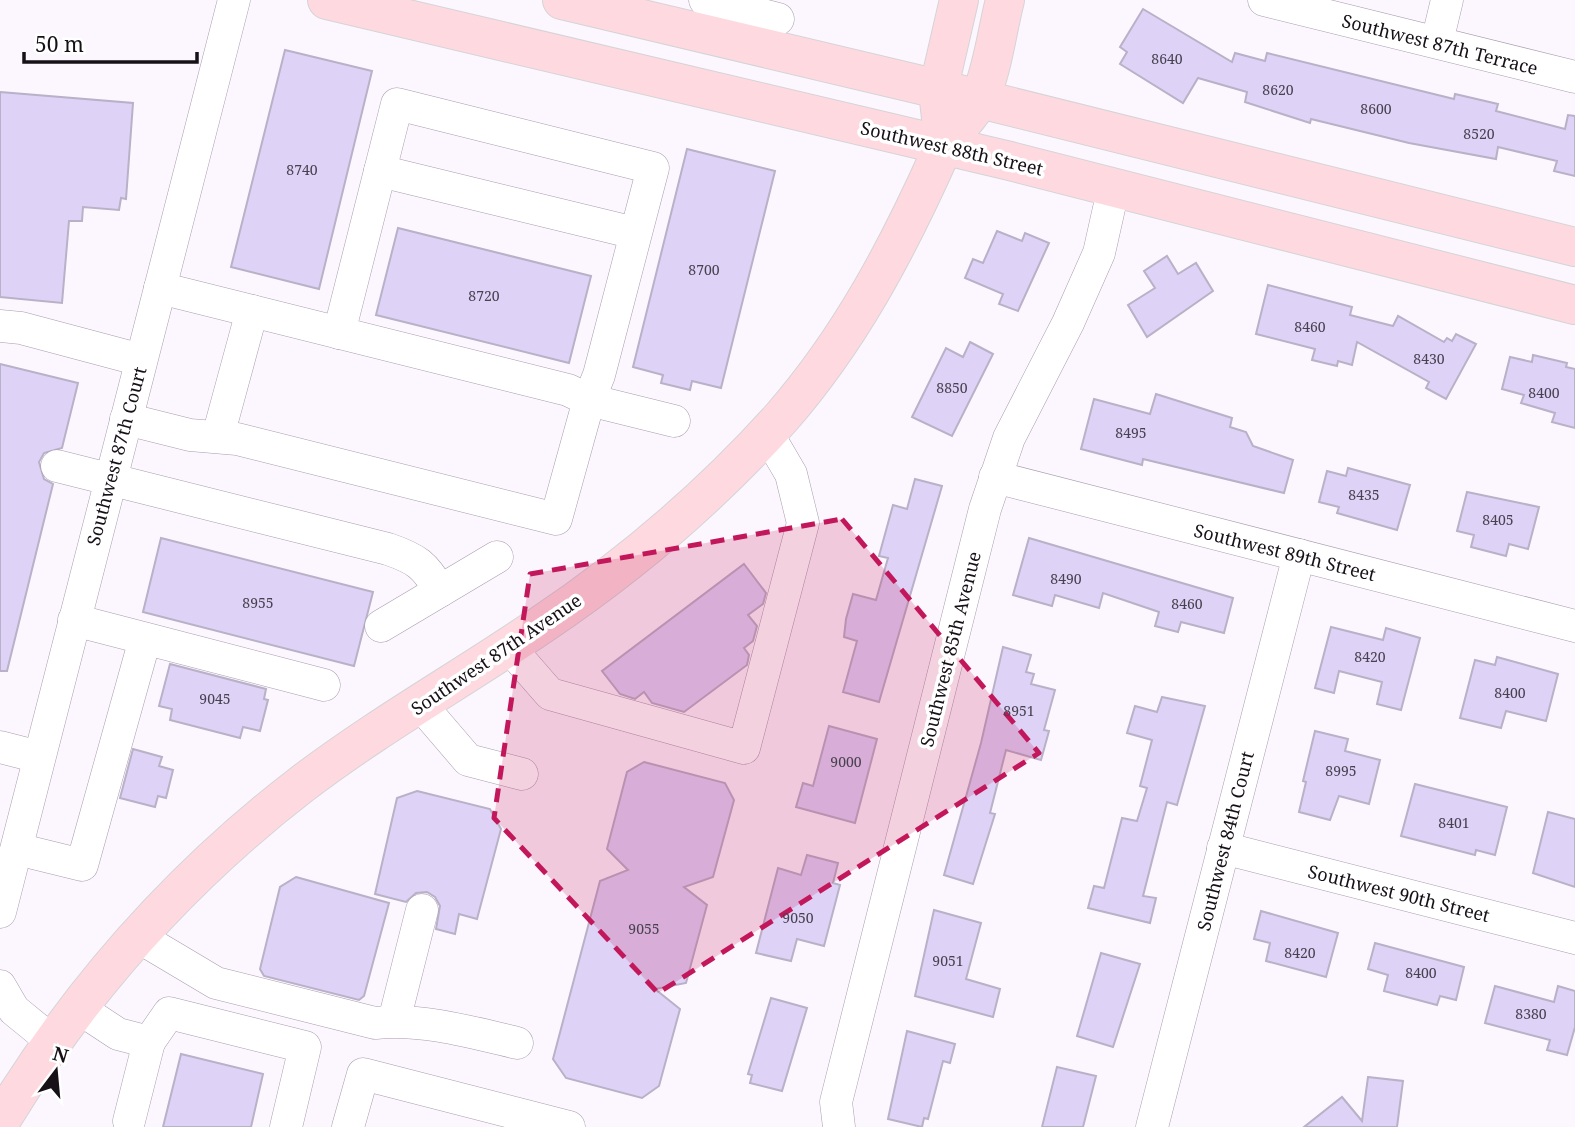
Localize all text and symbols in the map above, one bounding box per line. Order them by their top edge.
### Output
street label: Southwest 87th Terrace [1339,8,1541,80]
scale bar [24,21,198,65]
text: 50 m [35,30,84,58]
house number: 8640 [1151,49,1183,68]
house number: 8620 [1262,80,1294,99]
house number: 8600 [1360,99,1392,118]
street label: Southwest 88th Street [858,115,1046,181]
house number: 8520 [1463,124,1495,143]
house number: 8740 [286,160,318,179]
house number: 8700 [688,260,720,279]
house number: 8720 [468,286,500,305]
house number: 8460 [1294,317,1326,336]
house number: 8430 [1413,349,1445,368]
street label: Southwest 87th Court [81,364,151,548]
house number: 8850 [936,378,968,397]
house number: 8400 [1528,383,1560,402]
house number: 8495 [1115,423,1147,442]
house number: 8435 [1348,485,1380,504]
house number: 8405 [1482,510,1514,529]
street label: Southwest 89th Street [1192,518,1378,586]
street label: Southwest 85th Avenue [914,549,986,749]
house number: 8490 [1050,569,1082,588]
street label: Southwest 87th Avenue [406,588,586,720]
house number: 8955 [242,593,274,612]
house number: 8460 [1171,594,1203,613]
house number: 8420 [1354,647,1386,666]
house number: 8400 [1494,683,1526,702]
house number: 9045 [199,689,231,708]
house number: 8951 [1003,701,1035,720]
street label: Southwest 84th Court [1191,749,1259,933]
house number: 9000 [830,752,862,771]
house number: 8995 [1325,761,1357,780]
house number: 8401 [1438,813,1470,832]
street label: Southwest 90th Street [1306,859,1492,927]
house number: 9050 [782,908,814,927]
house number: 9055 [628,919,660,938]
house number: 8420 [1284,943,1316,962]
house number: 9051 [932,951,964,970]
house number: 8400 [1405,963,1437,982]
house number: 8380 [1515,1004,1547,1023]
north arrow [21,1036,91,1106]
text: N [50,1040,71,1069]

